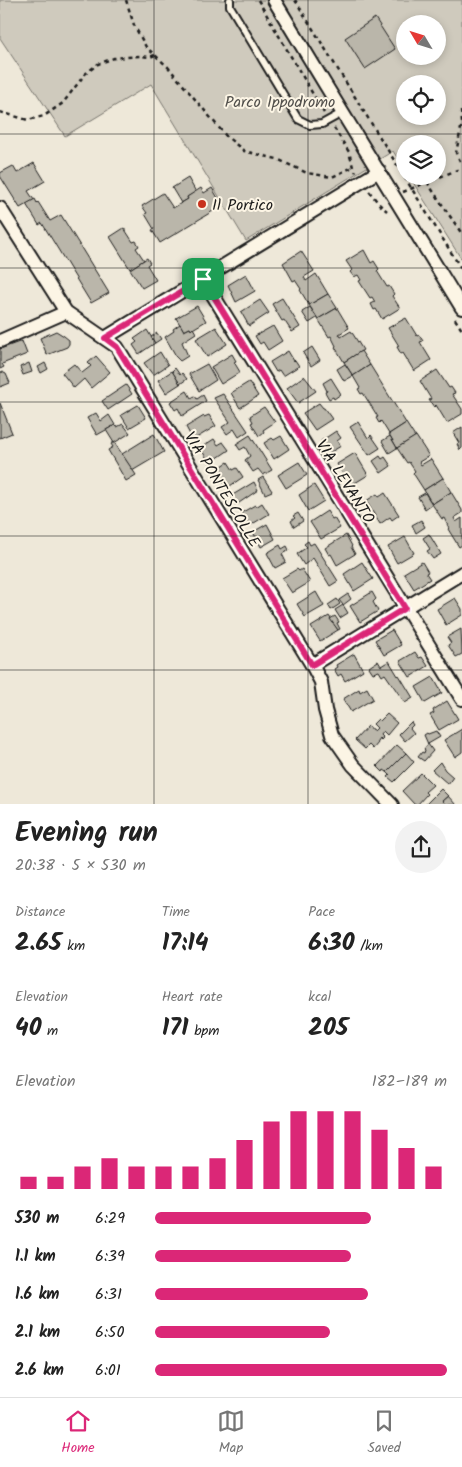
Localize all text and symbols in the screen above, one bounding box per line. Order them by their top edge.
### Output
north arrow [396,15,446,65]
map controls [396,15,446,185]
button: locate [396,75,446,125]
park label: Parco Ippodromo [225,90,335,115]
button: layers [396,135,446,185]
place label: Il Portico [212,193,273,218]
marker: Il Portico [196,198,208,210]
pin [182,258,224,300]
icon: arrive [189,265,217,293]
street label: VIA PONTESCOLLE [177,427,267,553]
street label: VIA LEVANTO [309,435,381,529]
text: Evening run [15,811,158,856]
button: share [395,821,447,873]
text: 20:38 · 5 × 530 m [15,853,146,878]
text: Distance [15,901,65,923]
text: Time [162,901,190,923]
text: Pace [308,901,335,923]
text: 2.65 [15,923,62,963]
text: 17:14 [162,923,208,963]
text: 6:30 [308,923,355,963]
text: km [62,935,85,957]
text: /km [355,935,383,957]
text: Elevation [15,986,68,1008]
text: Heart rate [162,986,223,1008]
text: kcal [308,986,331,1008]
text: 40 [15,1008,41,1048]
text: 171 [162,1008,189,1048]
text: 205 [308,1008,348,1048]
text: m [41,1020,58,1042]
text: bpm [189,1020,219,1042]
text: Elevation [15,1069,76,1094]
text: 182–189 m [372,1069,447,1094]
text: 530 m [15,1206,59,1231]
text: 6:29 [95,1206,125,1231]
text: 1.1 km [15,1244,56,1269]
text: 6:39 [95,1244,125,1269]
text: 1.6 km [15,1282,59,1307]
text: 6:31 [95,1282,122,1307]
text: 2.1 km [15,1320,60,1345]
text: 6:50 [95,1320,124,1345]
text: 2.6 km [15,1358,64,1383]
text: 6:01 [95,1358,121,1383]
tab: Home [61,1407,94,1459]
tab: Map [217,1407,245,1459]
tab: Saved [368,1407,401,1459]

